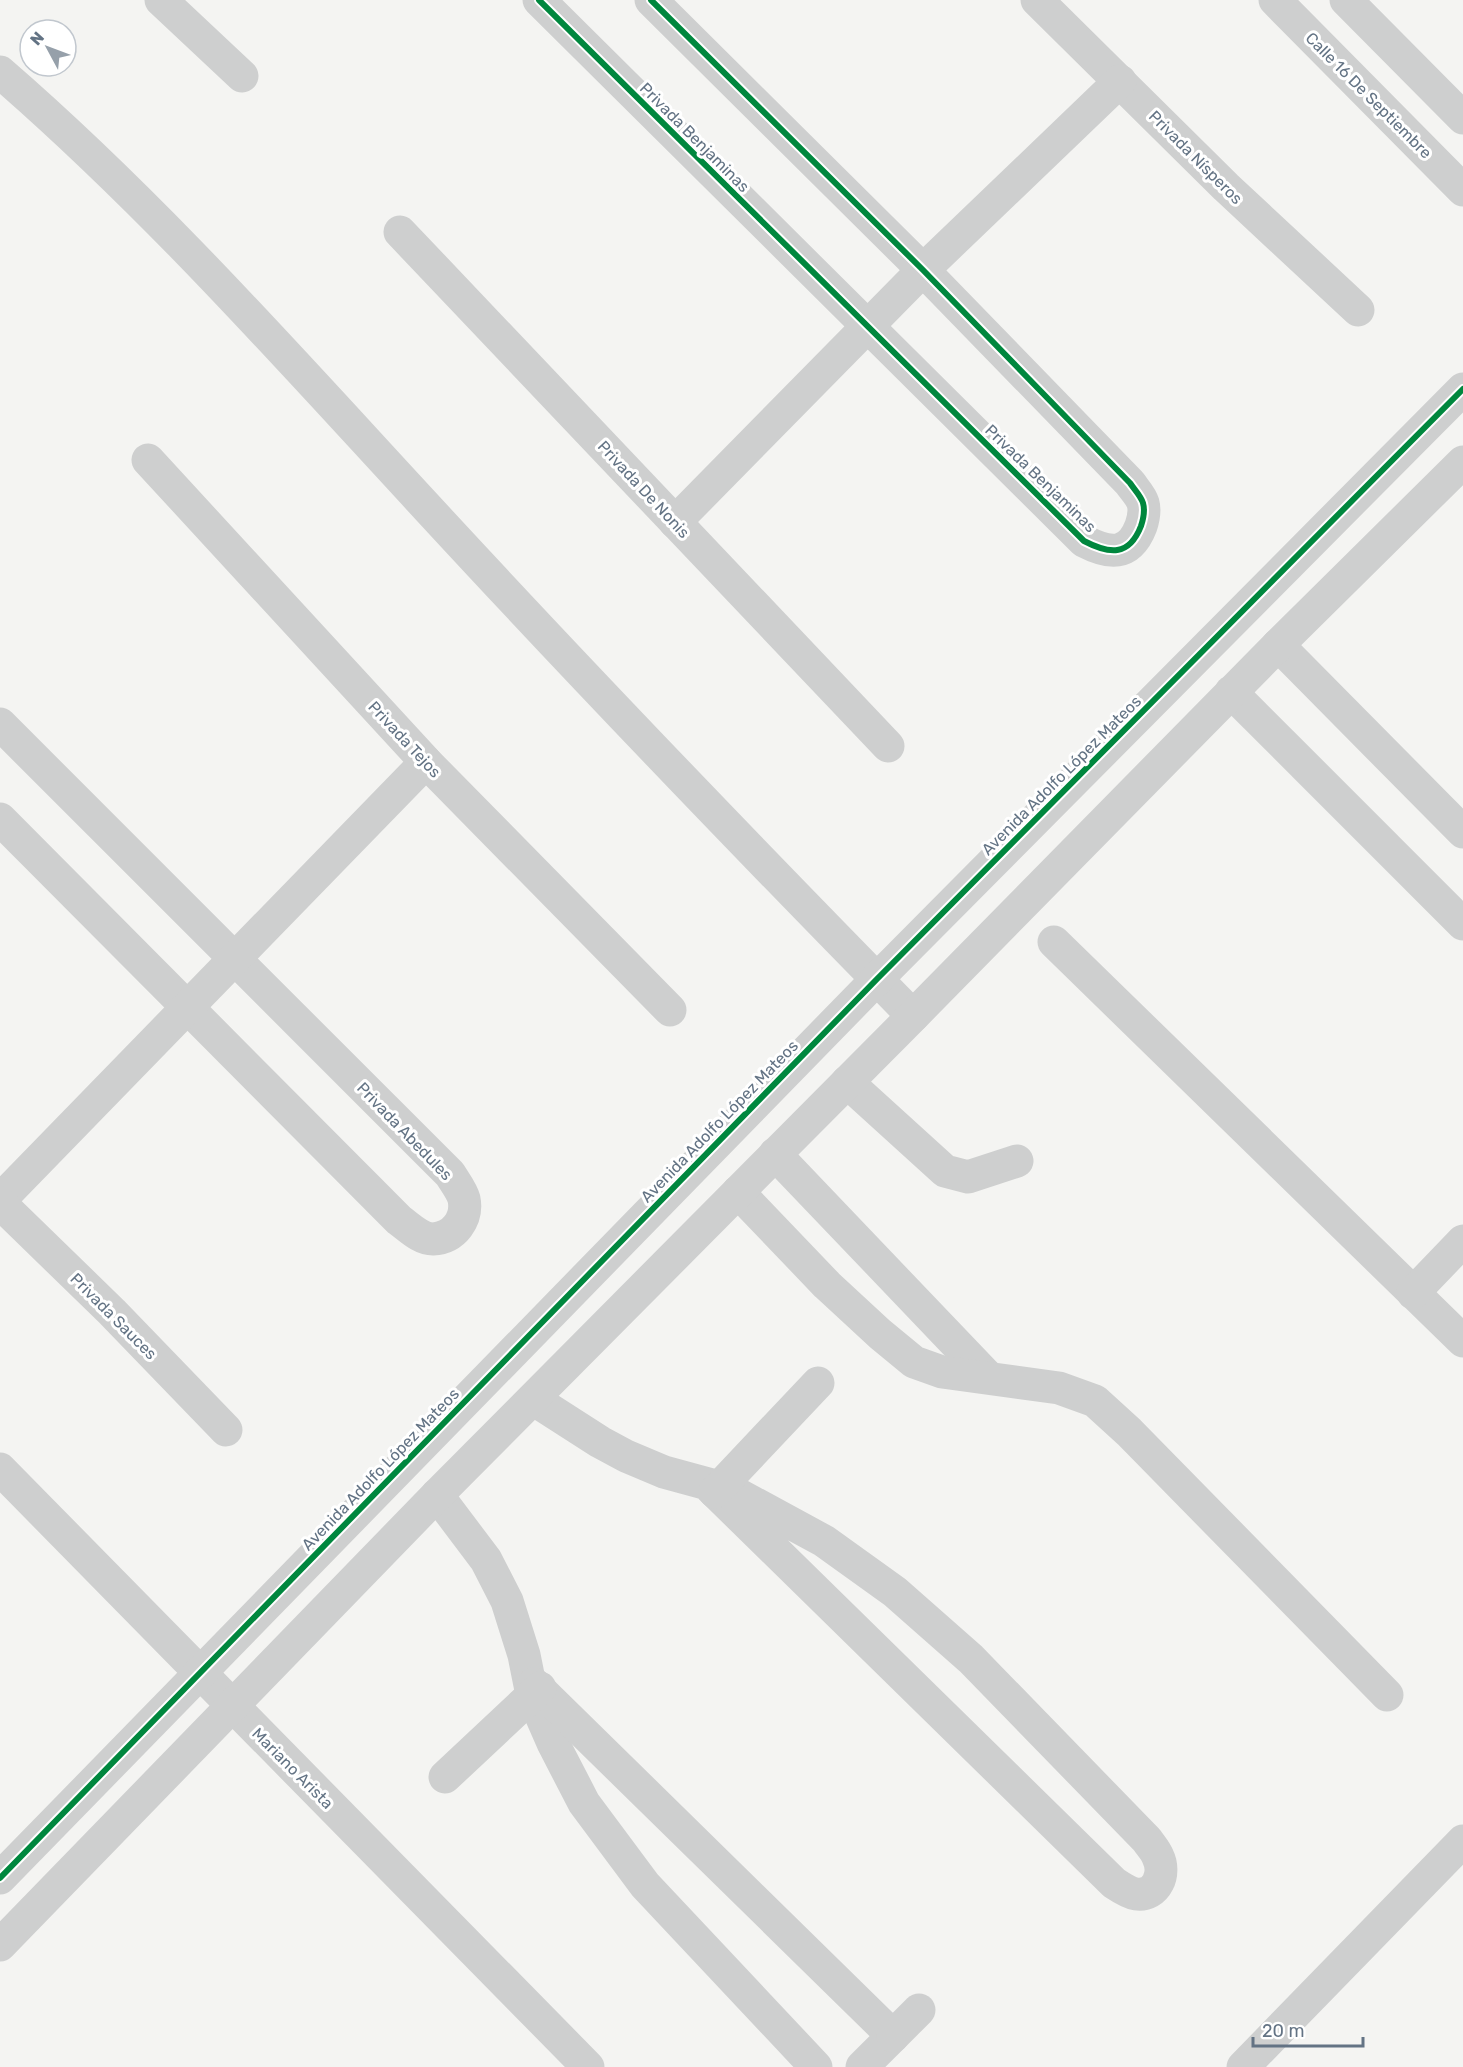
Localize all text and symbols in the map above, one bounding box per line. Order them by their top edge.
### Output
north arrow [18,18,78,78]
text: N [26,28,48,49]
street label: Calle 16 De Septiembre [1302,28,1436,162]
street label: Privada Benjaminas [636,79,753,196]
street label: Privada Nísperos [1145,107,1246,208]
street label: Privada Benjaminas [981,421,1100,536]
street label: Privada De Nonis [594,437,693,542]
street label: Avenida Adolfo López Mateos [978,692,1145,859]
street label: Privada Tejos [364,697,445,782]
street label: Avenida Adolfo López Mateos [637,1036,802,1206]
street label: Privada Abedules [353,1078,456,1184]
street label: Privada Sauces [67,1269,161,1363]
street label: Avenida Adolfo López Mateos [298,1384,463,1554]
street label: Mariano Arista [248,1724,337,1813]
scale bar [1253,2010,1362,2048]
text: 20 m [1262,2020,1304,2042]

